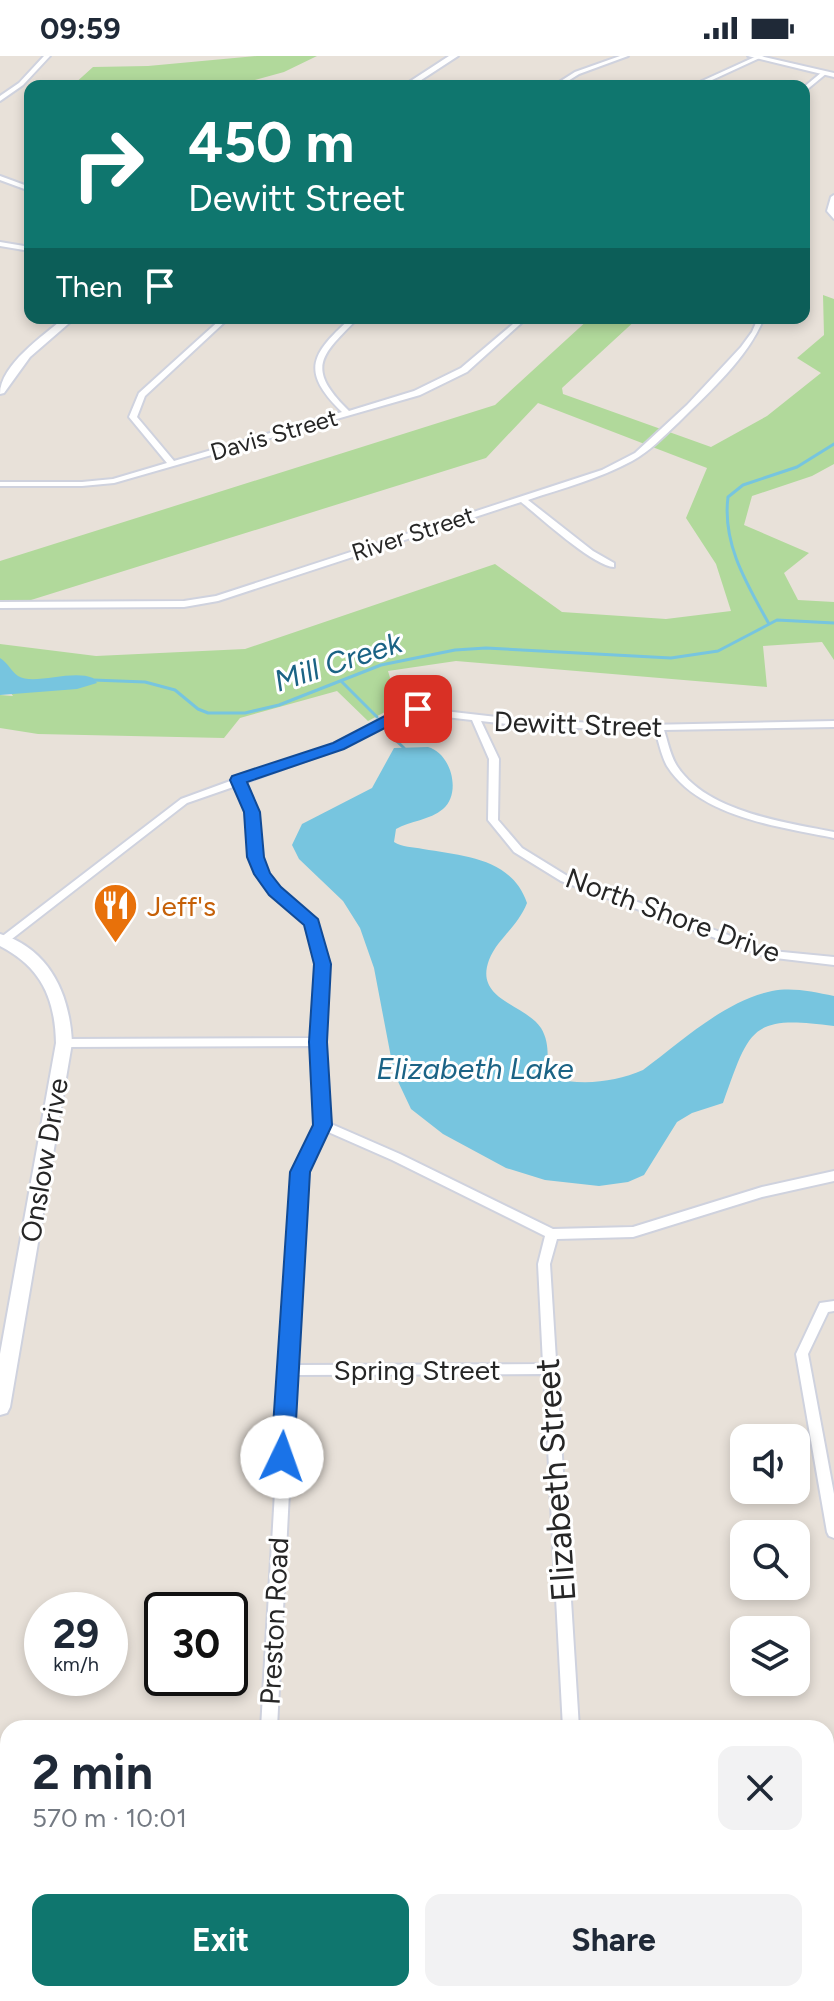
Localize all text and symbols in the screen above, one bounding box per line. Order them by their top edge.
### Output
text: 09:59 [40,10,121,47]
text: 450 m [188,109,354,176]
icon: right [56,112,160,216]
text: Dewitt Street [188,177,405,220]
icon: arrive [138,264,182,308]
text: Then [56,268,122,305]
street label: Davis Street [207,403,341,467]
street label: River Street [348,500,478,567]
water label: Mill Creek [269,623,408,700]
pin [384,675,452,743]
icon: arrive [396,687,440,731]
street label: Dewitt Street [493,704,663,744]
street label: North Shore Drive [561,860,785,970]
restaurant icon: Jeff's [92,882,140,945]
place label: Jeff's [147,889,216,923]
water label: Elizabeth Lake [376,1050,574,1087]
street label: Onslow Drive [13,1075,75,1245]
street label: Spring Street [333,1353,501,1387]
street label: Elizabeth Street [527,1357,584,1603]
position arrow [240,1415,324,1499]
map controls [730,1424,810,1696]
button: sound [730,1424,810,1504]
button: search [730,1520,810,1600]
street label: Preston Road [253,1536,295,1706]
speed limit sign: 30 [144,1592,248,1696]
text: 29 [53,1610,99,1658]
button: layers [730,1616,810,1696]
text: km/h [53,1652,99,1676]
text: 2 min [32,1743,153,1801]
button: close [718,1746,802,1830]
text: 570 m · 10:01 [32,1802,187,1834]
button: Exit [32,1894,409,1986]
button: Share [425,1894,802,1986]

